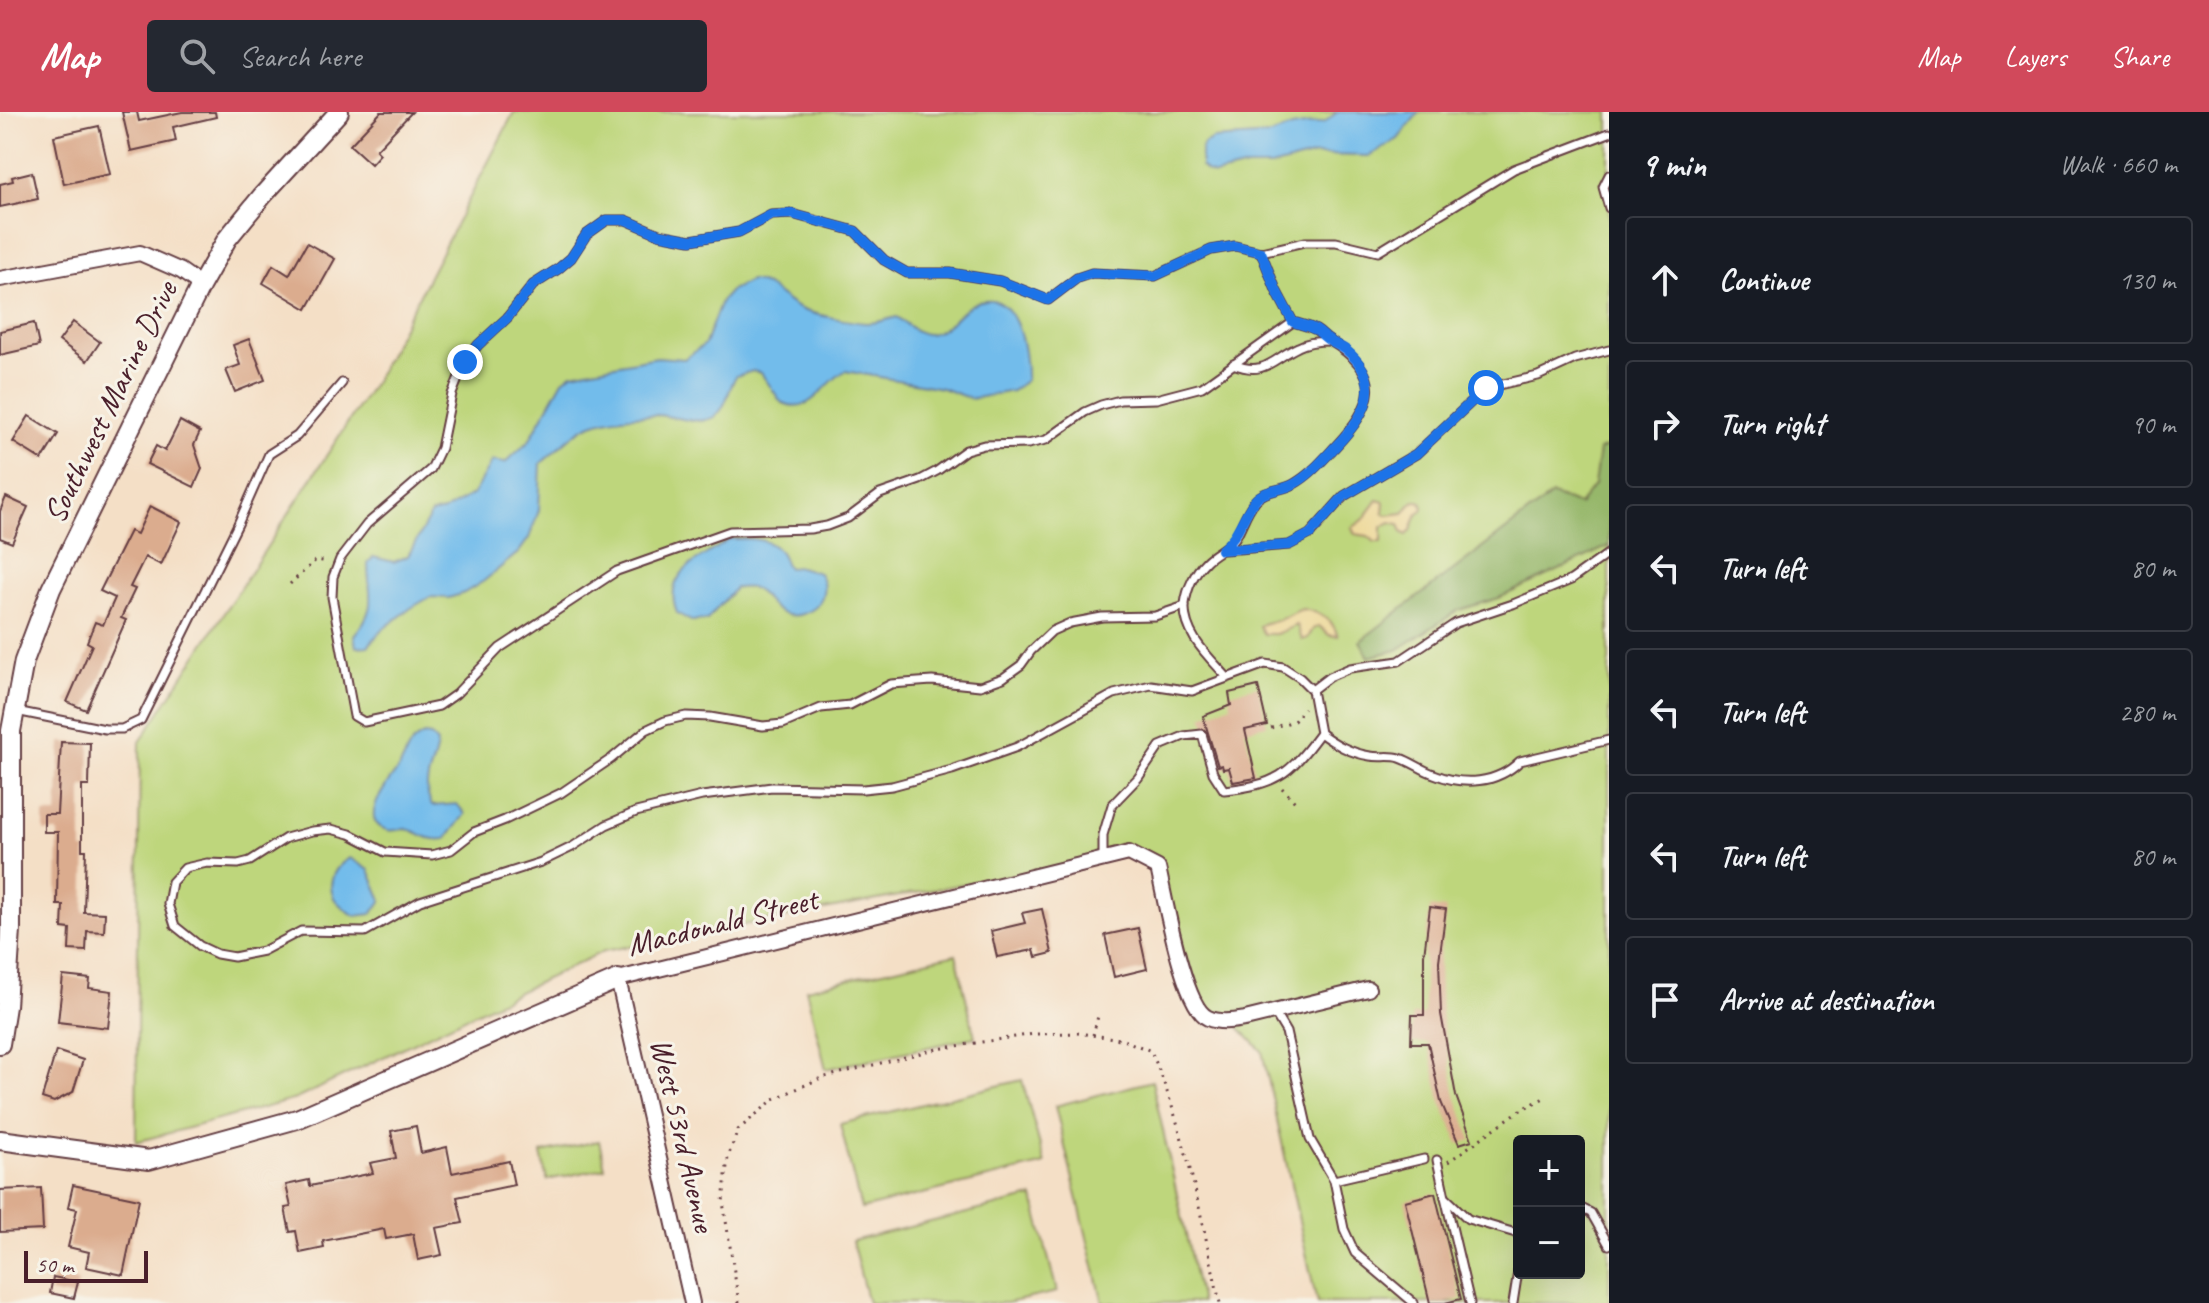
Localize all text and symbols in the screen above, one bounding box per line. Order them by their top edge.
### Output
search box [147,20,707,92]
text: Map [40,33,99,80]
icon: search [175,34,219,78]
text: Search here [239,37,361,75]
text: Map [1918,39,1961,74]
text: Layers [2005,39,2066,74]
text: Share [2110,39,2169,74]
text: 9 min [1641,143,1706,186]
text: Walk · 660 m [2060,148,2177,181]
icon: ahead [1643,258,1687,302]
text: Continue [1719,261,1809,299]
text: 130 m [2119,264,2175,297]
street label: Southwest Marine Drive [34,272,187,530]
route end [447,344,483,380]
route start [1468,370,1504,406]
icon: right [1643,402,1687,446]
text: Turn right [1719,405,1824,443]
text: 90 m [2131,408,2175,441]
icon: left [1643,546,1687,590]
text: Turn left [1719,549,1806,587]
text: 80 m [2131,552,2175,585]
icon: left [1643,690,1687,734]
text: Turn left [1719,693,1806,731]
text: 280 m [2119,696,2175,729]
icon: left [1643,834,1687,878]
text: Turn left [1719,837,1806,875]
text: 80 m [2131,840,2175,873]
street label: Macdonald Street [623,878,825,965]
icon: arrive [1643,978,1687,1022]
text: Arrive at destination [1719,981,1934,1019]
street label: West 53rd Avenue [641,1034,726,1238]
map controls [1513,1135,1585,1279]
button: + [1513,1135,1585,1207]
button: − [1513,1207,1585,1279]
scale bar [24,1247,148,1283]
text: 50 m [36,1251,73,1279]

